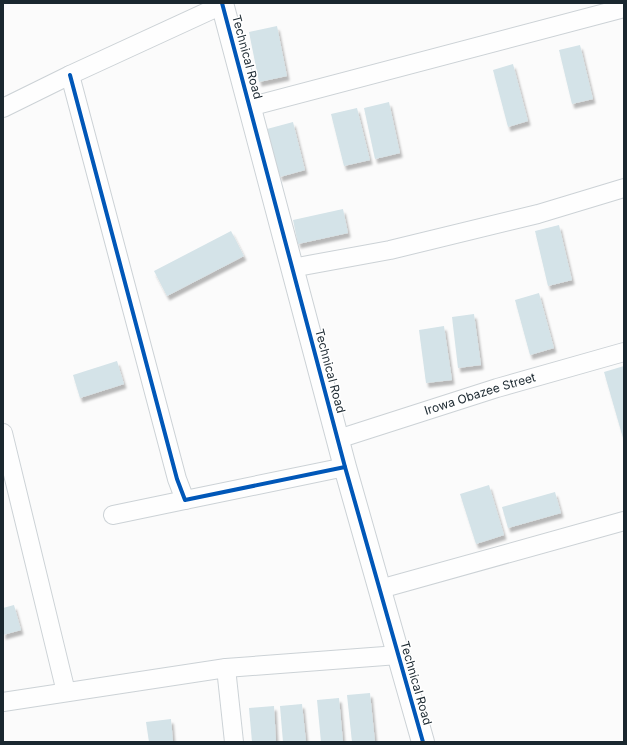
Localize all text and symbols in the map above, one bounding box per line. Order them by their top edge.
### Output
street label: Technical Road [229,13,266,101]
street label: Technical Road [312,327,349,415]
street label: Irowa Obazee Street [422,369,537,418]
street label: Technical Road [397,639,436,727]

